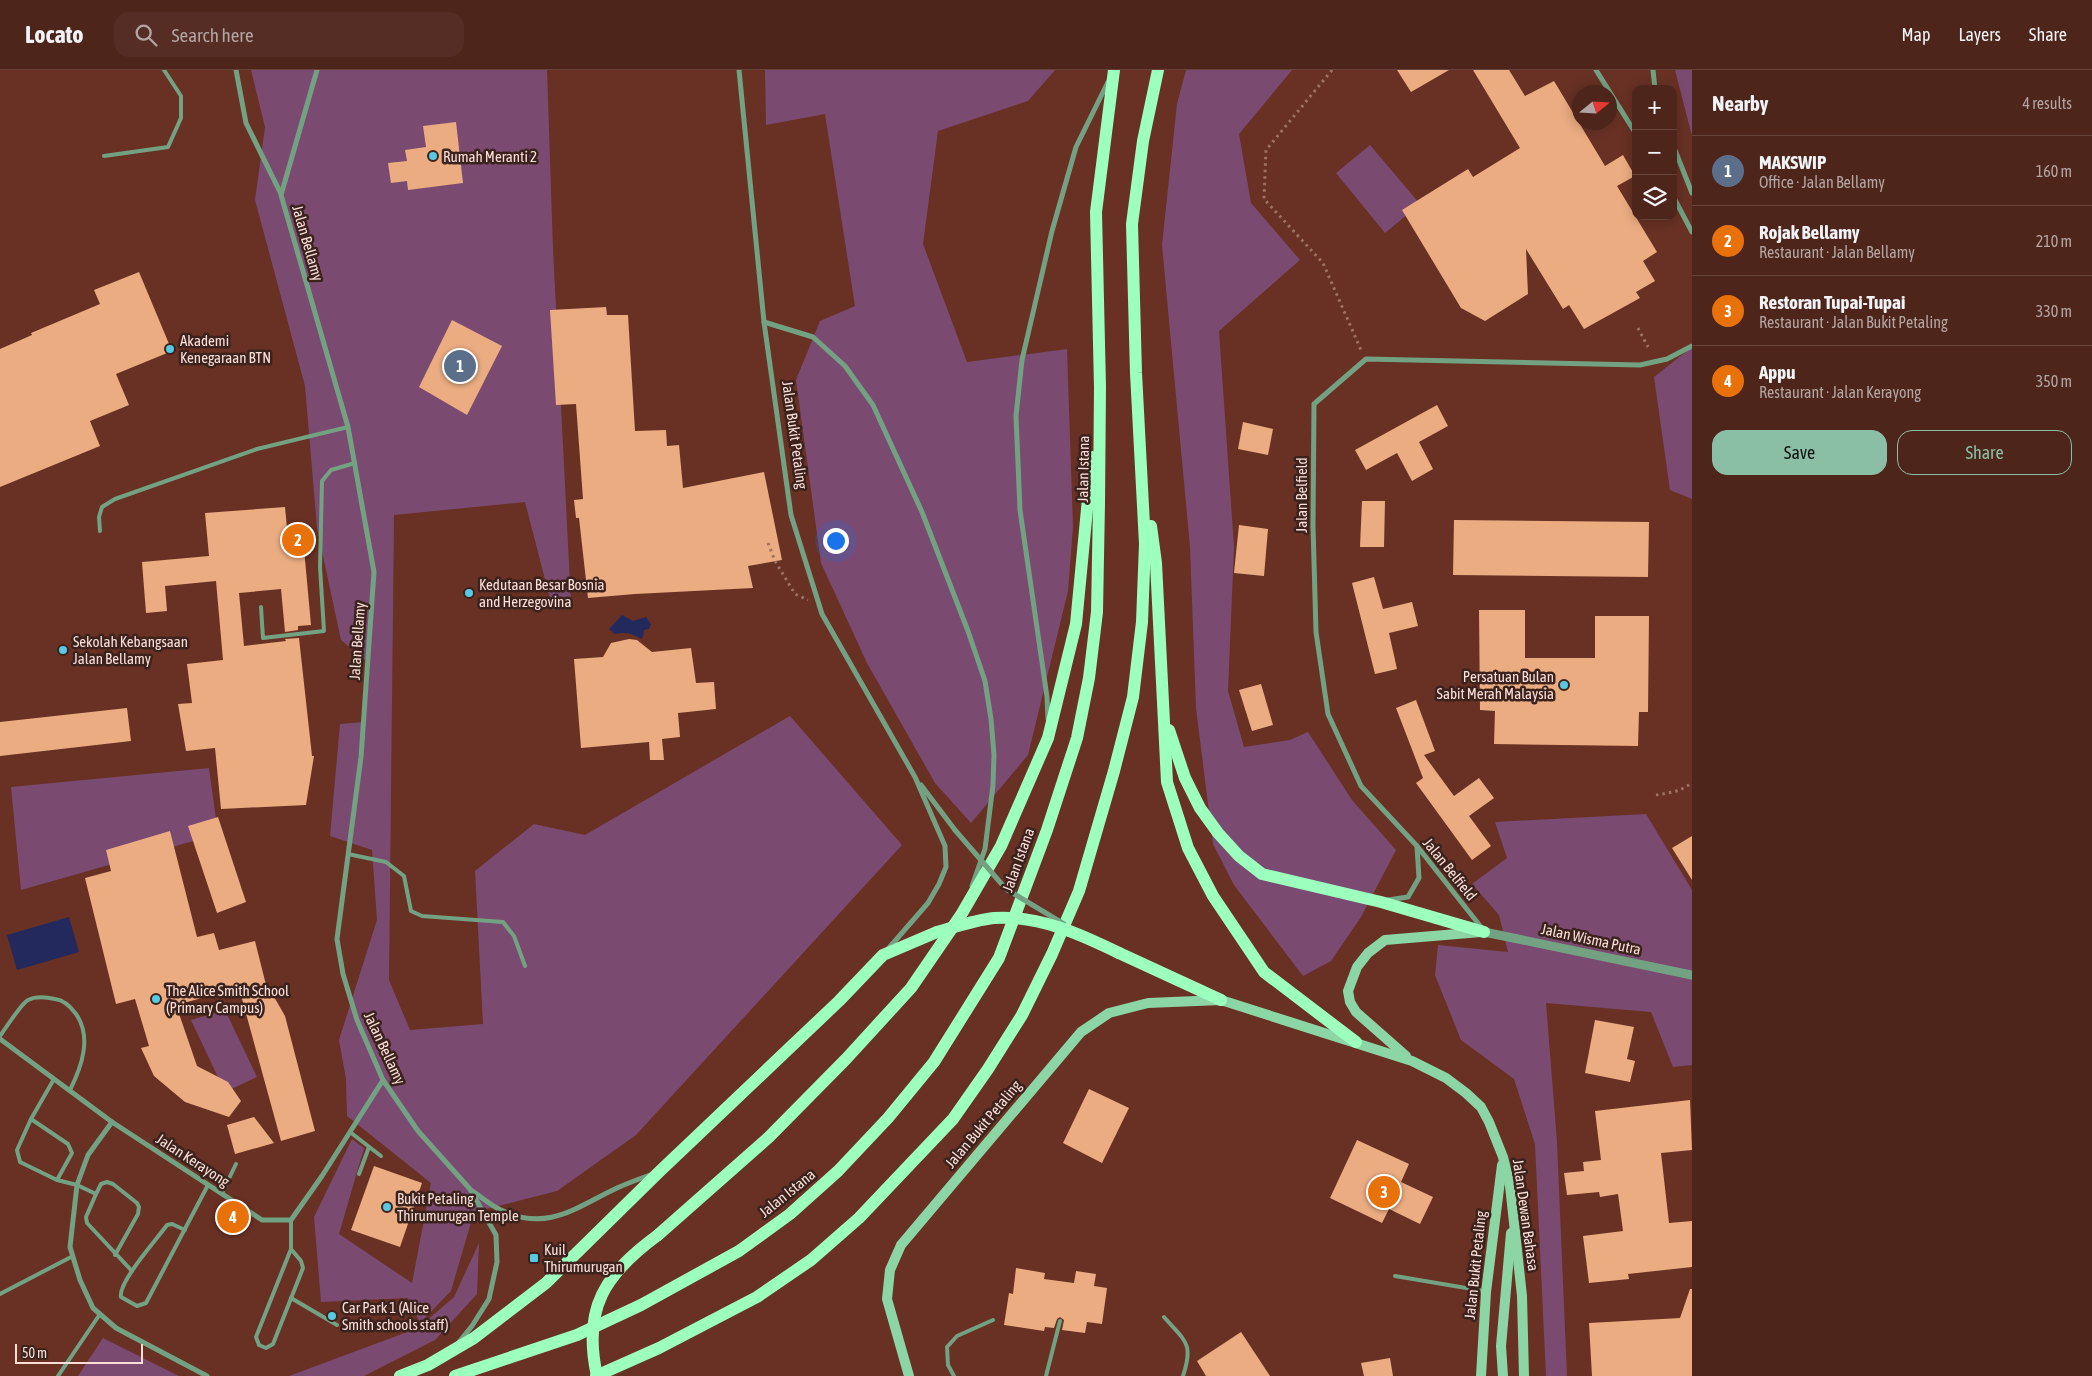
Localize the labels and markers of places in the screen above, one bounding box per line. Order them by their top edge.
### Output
place label: Rumah Meranti 2 [443,148,537,165]
marker: Rumah Meranti 2 [427,150,439,162]
place label: Akademi Kenegaraan BTN [180,332,271,366]
marker: Akademi Kenegaraan BTN [164,343,176,355]
pin: 1 [444,347,476,385]
pin: 2 [282,521,314,559]
place label: Kedutaan Besar Bosnia and Herzegovina [479,576,605,610]
marker: Kedutaan Besar Bosnia and Herzegovina [463,587,475,599]
place label: Sekolah Kebangsaan Jalan Bellamy [73,633,188,667]
marker: Sekolah Kebangsaan Jalan Bellamy [57,644,69,656]
place label: Persatuan Bulan Sabit Merah Malaysia [1437,668,1554,702]
marker: Persatuan Bulan Sabit Merah Malaysia [1558,679,1570,691]
place label: The Alice Smith School (Primary Campus) [166,982,289,1016]
marker: The Alice Smith School (Primary Campus) [150,993,162,1005]
pin: 3 [1368,1173,1400,1211]
place label: Bukit Petaling Thirumurugan Temple [397,1190,519,1224]
pin: 4 [217,1198,249,1236]
marker: Bukit Petaling Thirumurugan Temple [381,1201,393,1213]
place label: Kuil Thirumurugan [544,1241,623,1275]
marker: Kuil Thirumurugan [528,1252,540,1264]
place label: Car Park 1 (Alice Smith schools staff) [342,1299,449,1333]
marker: Car Park 1 (Alice Smith schools staff) [326,1310,338,1322]

